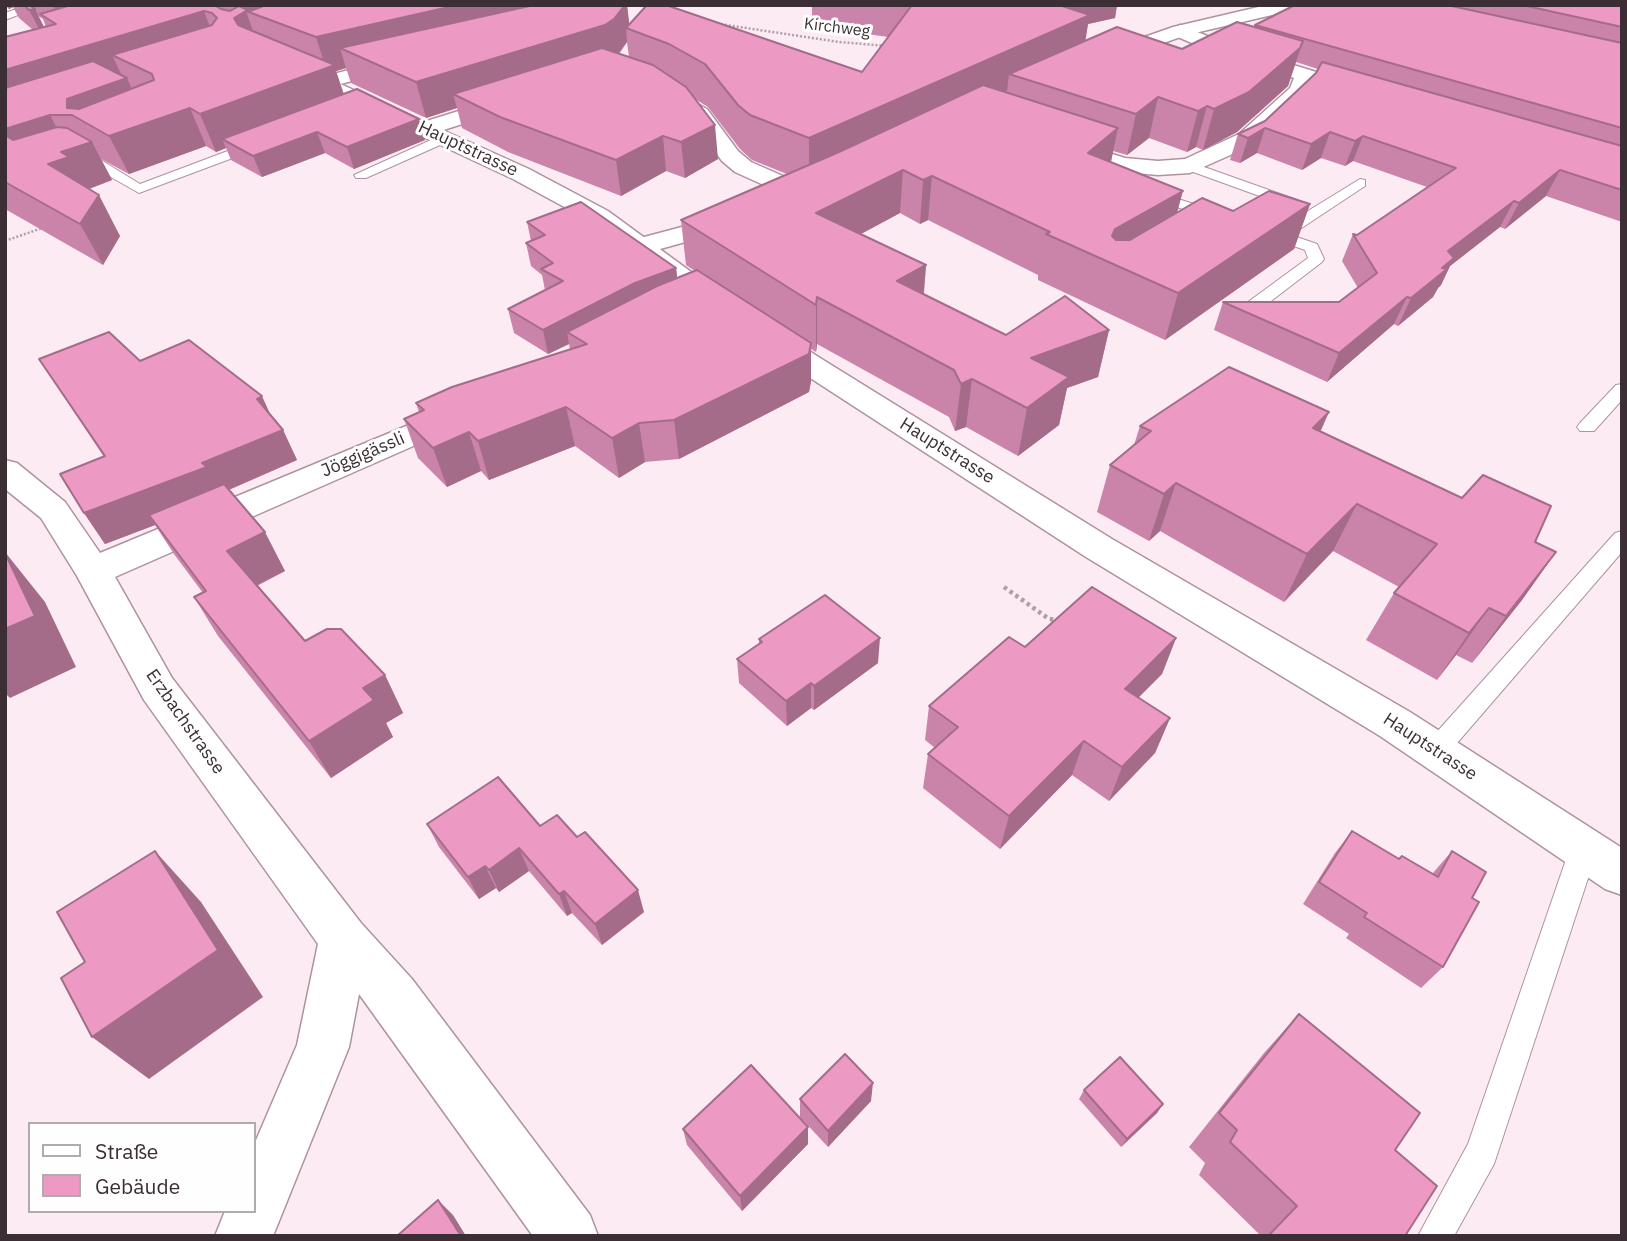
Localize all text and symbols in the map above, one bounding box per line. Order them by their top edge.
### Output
street label: Kirchweg [803,14,871,42]
street label: Hauptstrasse [415,116,521,182]
street label: Hauptstrasse [896,413,998,489]
street label: Jöggigässli [318,428,408,482]
street label: Erzbachstrasse [141,665,229,779]
street label: Hauptstrasse [1379,709,1481,785]
legend [28,1122,256,1213]
text: Straße [95,1137,158,1165]
text: Gebäude [95,1172,180,1200]

